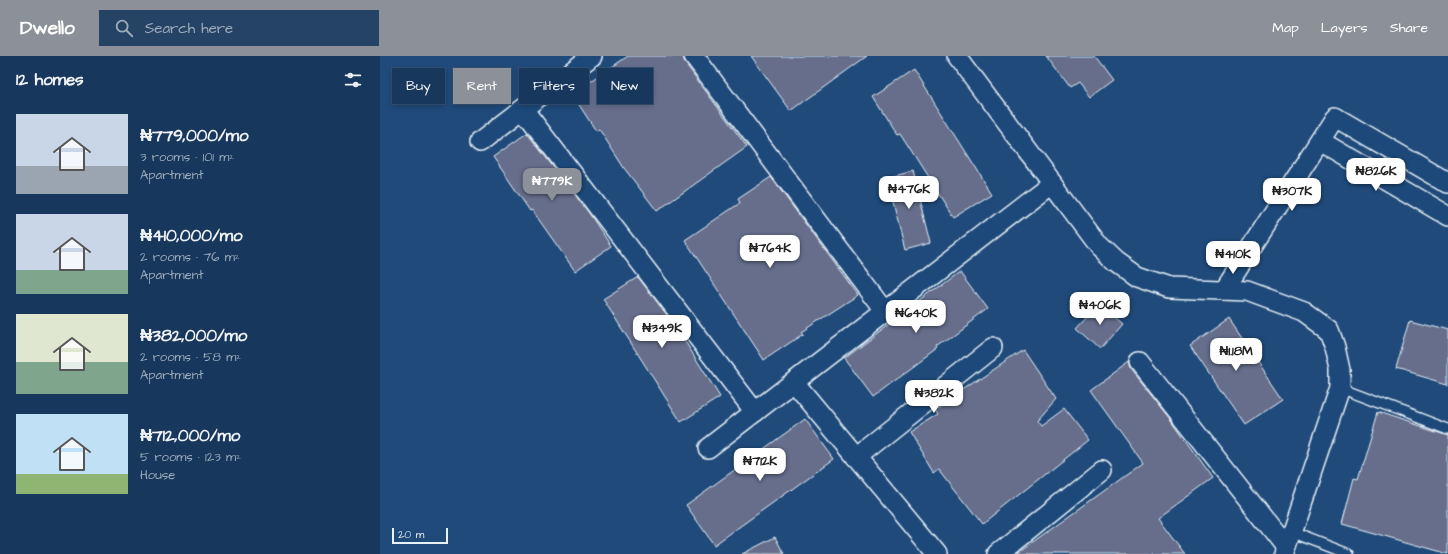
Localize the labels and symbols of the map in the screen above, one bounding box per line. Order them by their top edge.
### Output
pin: ₦826K [1348,158,1404,192]
pin: ₦779K [524,168,580,202]
pin: ₦476K [881,176,937,210]
pin: ₦307K [1264,178,1320,212]
pin: ₦764K [742,235,798,269]
pin: ₦410K [1205,241,1261,275]
pin: ₦406K [1072,292,1128,326]
pin: ₦640K [888,300,944,334]
pin: ₦349K [634,315,690,349]
pin: ₦1.18M [1203,338,1269,372]
pin: ₦382K [906,380,962,414]
pin: ₦712K [732,448,788,482]
scale bar [392,526,448,545]

